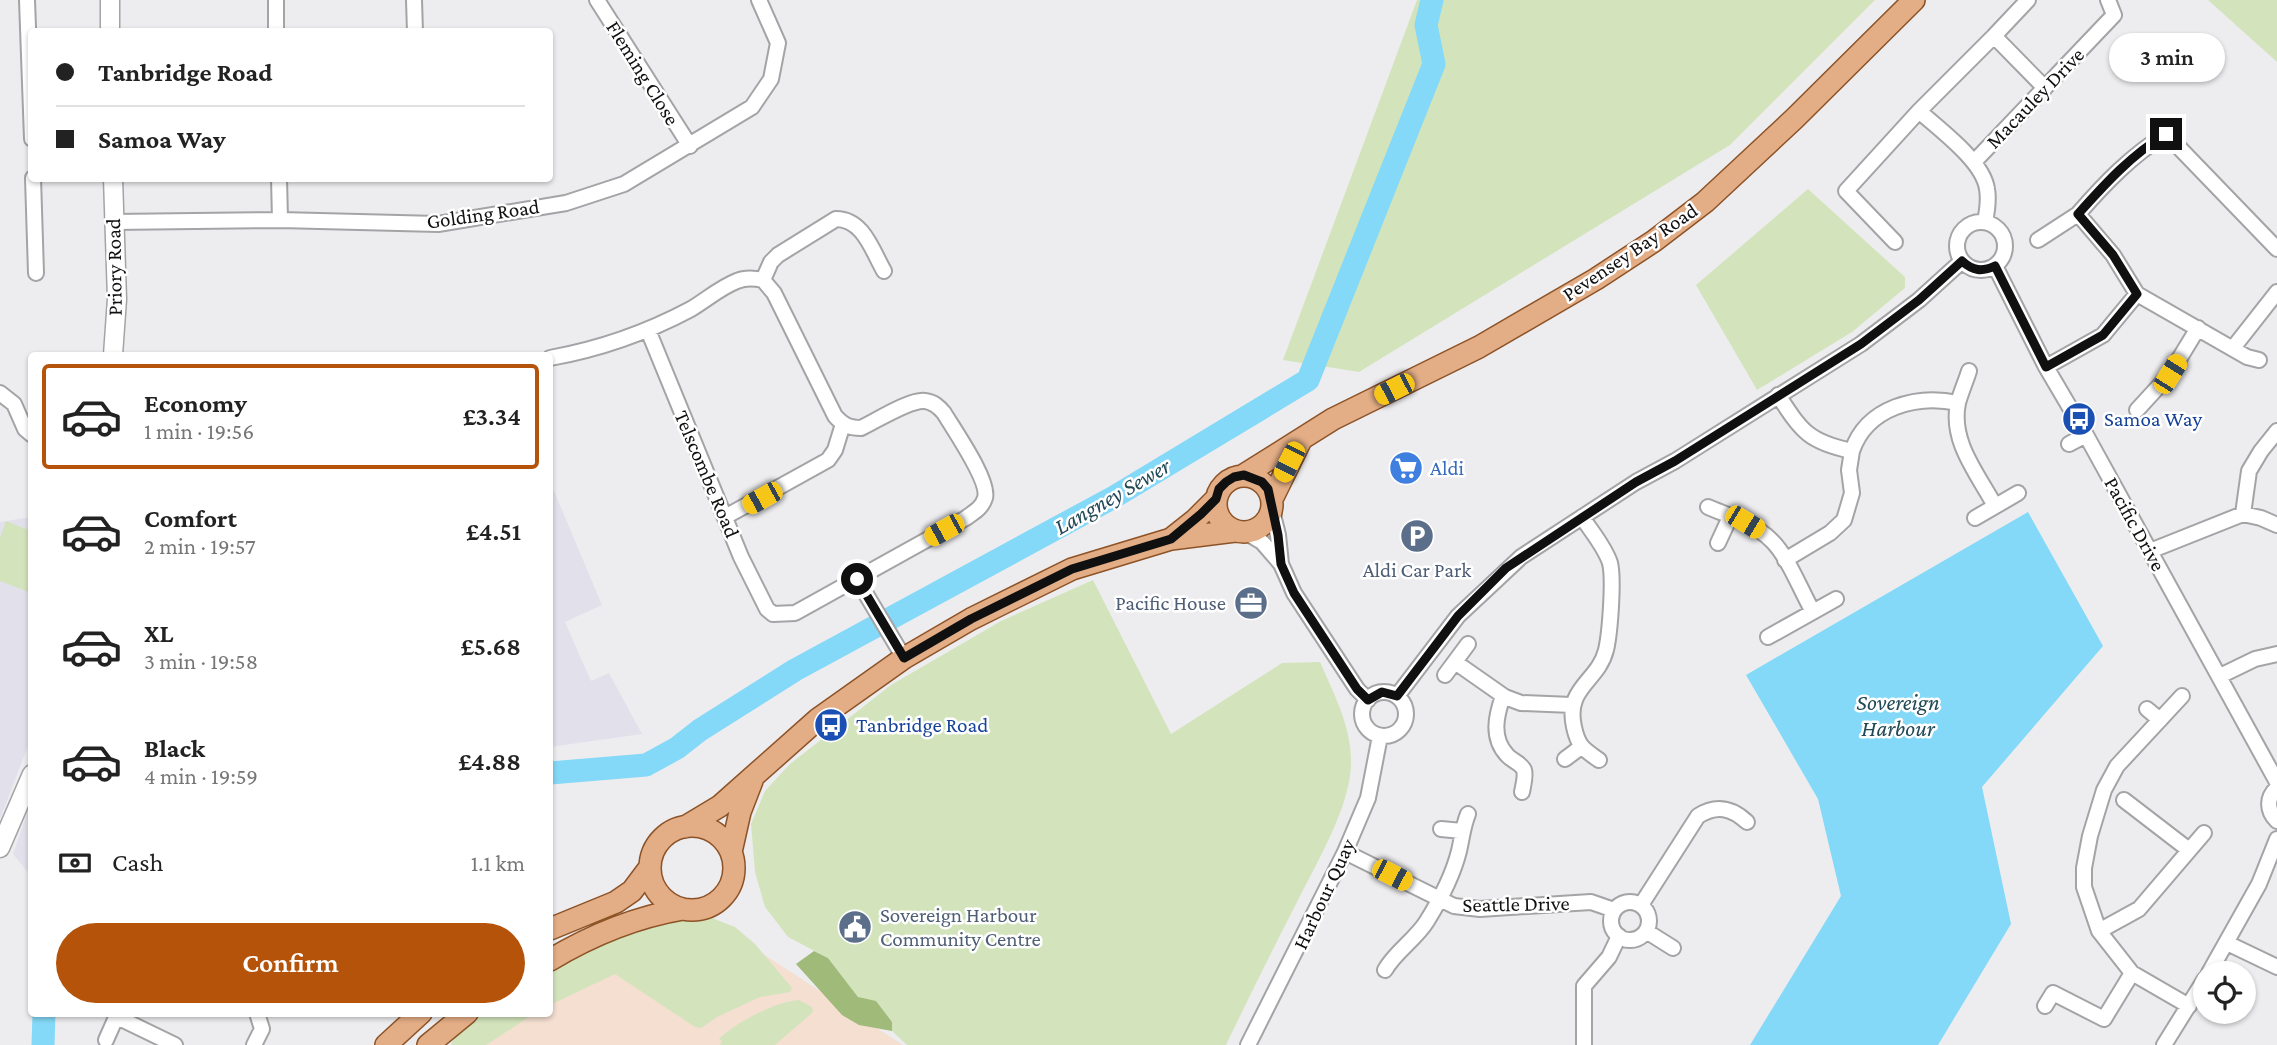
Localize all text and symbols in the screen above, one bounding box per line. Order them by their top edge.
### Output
street label: Fleming Close [601,16,685,130]
callout: 3 min [2108,32,2224,82]
street label: Macauley Drive [1981,43,2089,153]
text: 3 min [2140,44,2194,70]
text: Tanbridge Road [98,58,272,87]
route end [2150,118,2182,150]
text: Samoa Way [98,125,226,154]
street label: Golding Road [425,194,541,234]
street label: Pevensey Bay Road [1558,198,1702,306]
street label: Priory Road [101,218,127,316]
car [2150,351,2191,397]
car [1371,370,1418,408]
icon: car [60,385,123,448]
text: Economy [144,389,247,418]
bus stop icon: Samoa Way [2060,400,2098,438]
text: £3.34 [463,402,521,431]
street label: Telscombe Road [669,407,745,541]
place label: Samoa Way [2104,407,2202,431]
text: 1 min · 19:56 [144,418,254,444]
car [1271,439,1308,485]
supermarket icon: Aldi [1387,449,1425,487]
water label: Langney Sewer [1049,452,1175,540]
place label: Aldi [1430,456,1465,480]
street label: Pacific Drive [2099,473,2171,575]
car [739,479,786,517]
icon: car [60,500,123,563]
car [1722,502,1769,542]
text: Comfort [144,504,237,533]
car [921,511,968,549]
text: £4.51 [466,517,521,546]
parking icon: Aldi Car Park [1398,517,1436,555]
text: 2 min · 19:57 [144,533,256,559]
place label: Aldi Car Park [1363,558,1471,582]
route start [841,563,873,595]
office icon: Pacific House [1232,584,1270,622]
place label: Pacific House [1115,591,1226,615]
icon: car [60,615,123,678]
text: XL [144,619,173,648]
text: £5.68 [460,632,521,661]
text: 3 min · 19:58 [144,648,258,674]
water label: Sovereign Harbour [1856,689,1940,741]
bus stop icon: Tanbridge Road [812,706,850,744]
place label: Tanbridge Road [856,713,988,737]
icon: car [60,730,123,793]
text: Black [144,734,205,763]
text: £4.88 [458,747,521,776]
text: 4 min · 19:59 [144,763,258,789]
street label: Harbour Quay [1288,835,1360,953]
icon: cash [56,844,94,882]
text: Cash [112,848,163,877]
text: 1.1 km [471,850,525,876]
car [1369,856,1416,894]
street label: Seattle Drive [1462,891,1570,917]
place label: Sovereign Harbour Community Centre [880,903,1041,951]
public building icon: Sovereign Harbour Community Centre [836,908,874,946]
button: Confirm [56,923,525,1003]
map controls [2193,961,2256,1024]
button: locate [2193,961,2256,1024]

